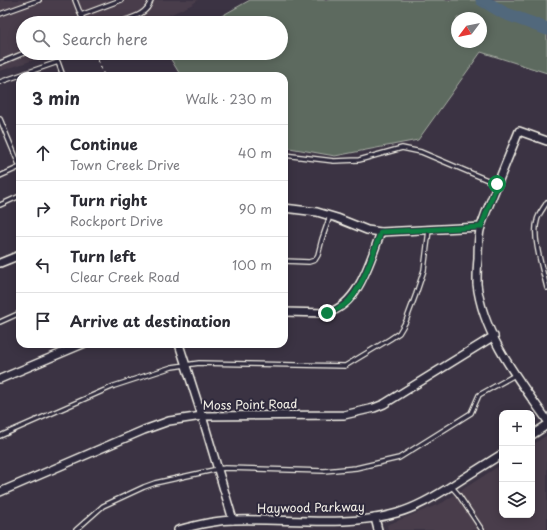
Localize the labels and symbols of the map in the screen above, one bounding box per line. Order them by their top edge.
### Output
north arrow [451,12,487,48]
route start [488,175,506,193]
route end [318,304,336,322]
street label: Moss Point Road [202,394,298,414]
street label: Haywood Parkway [257,497,365,517]

